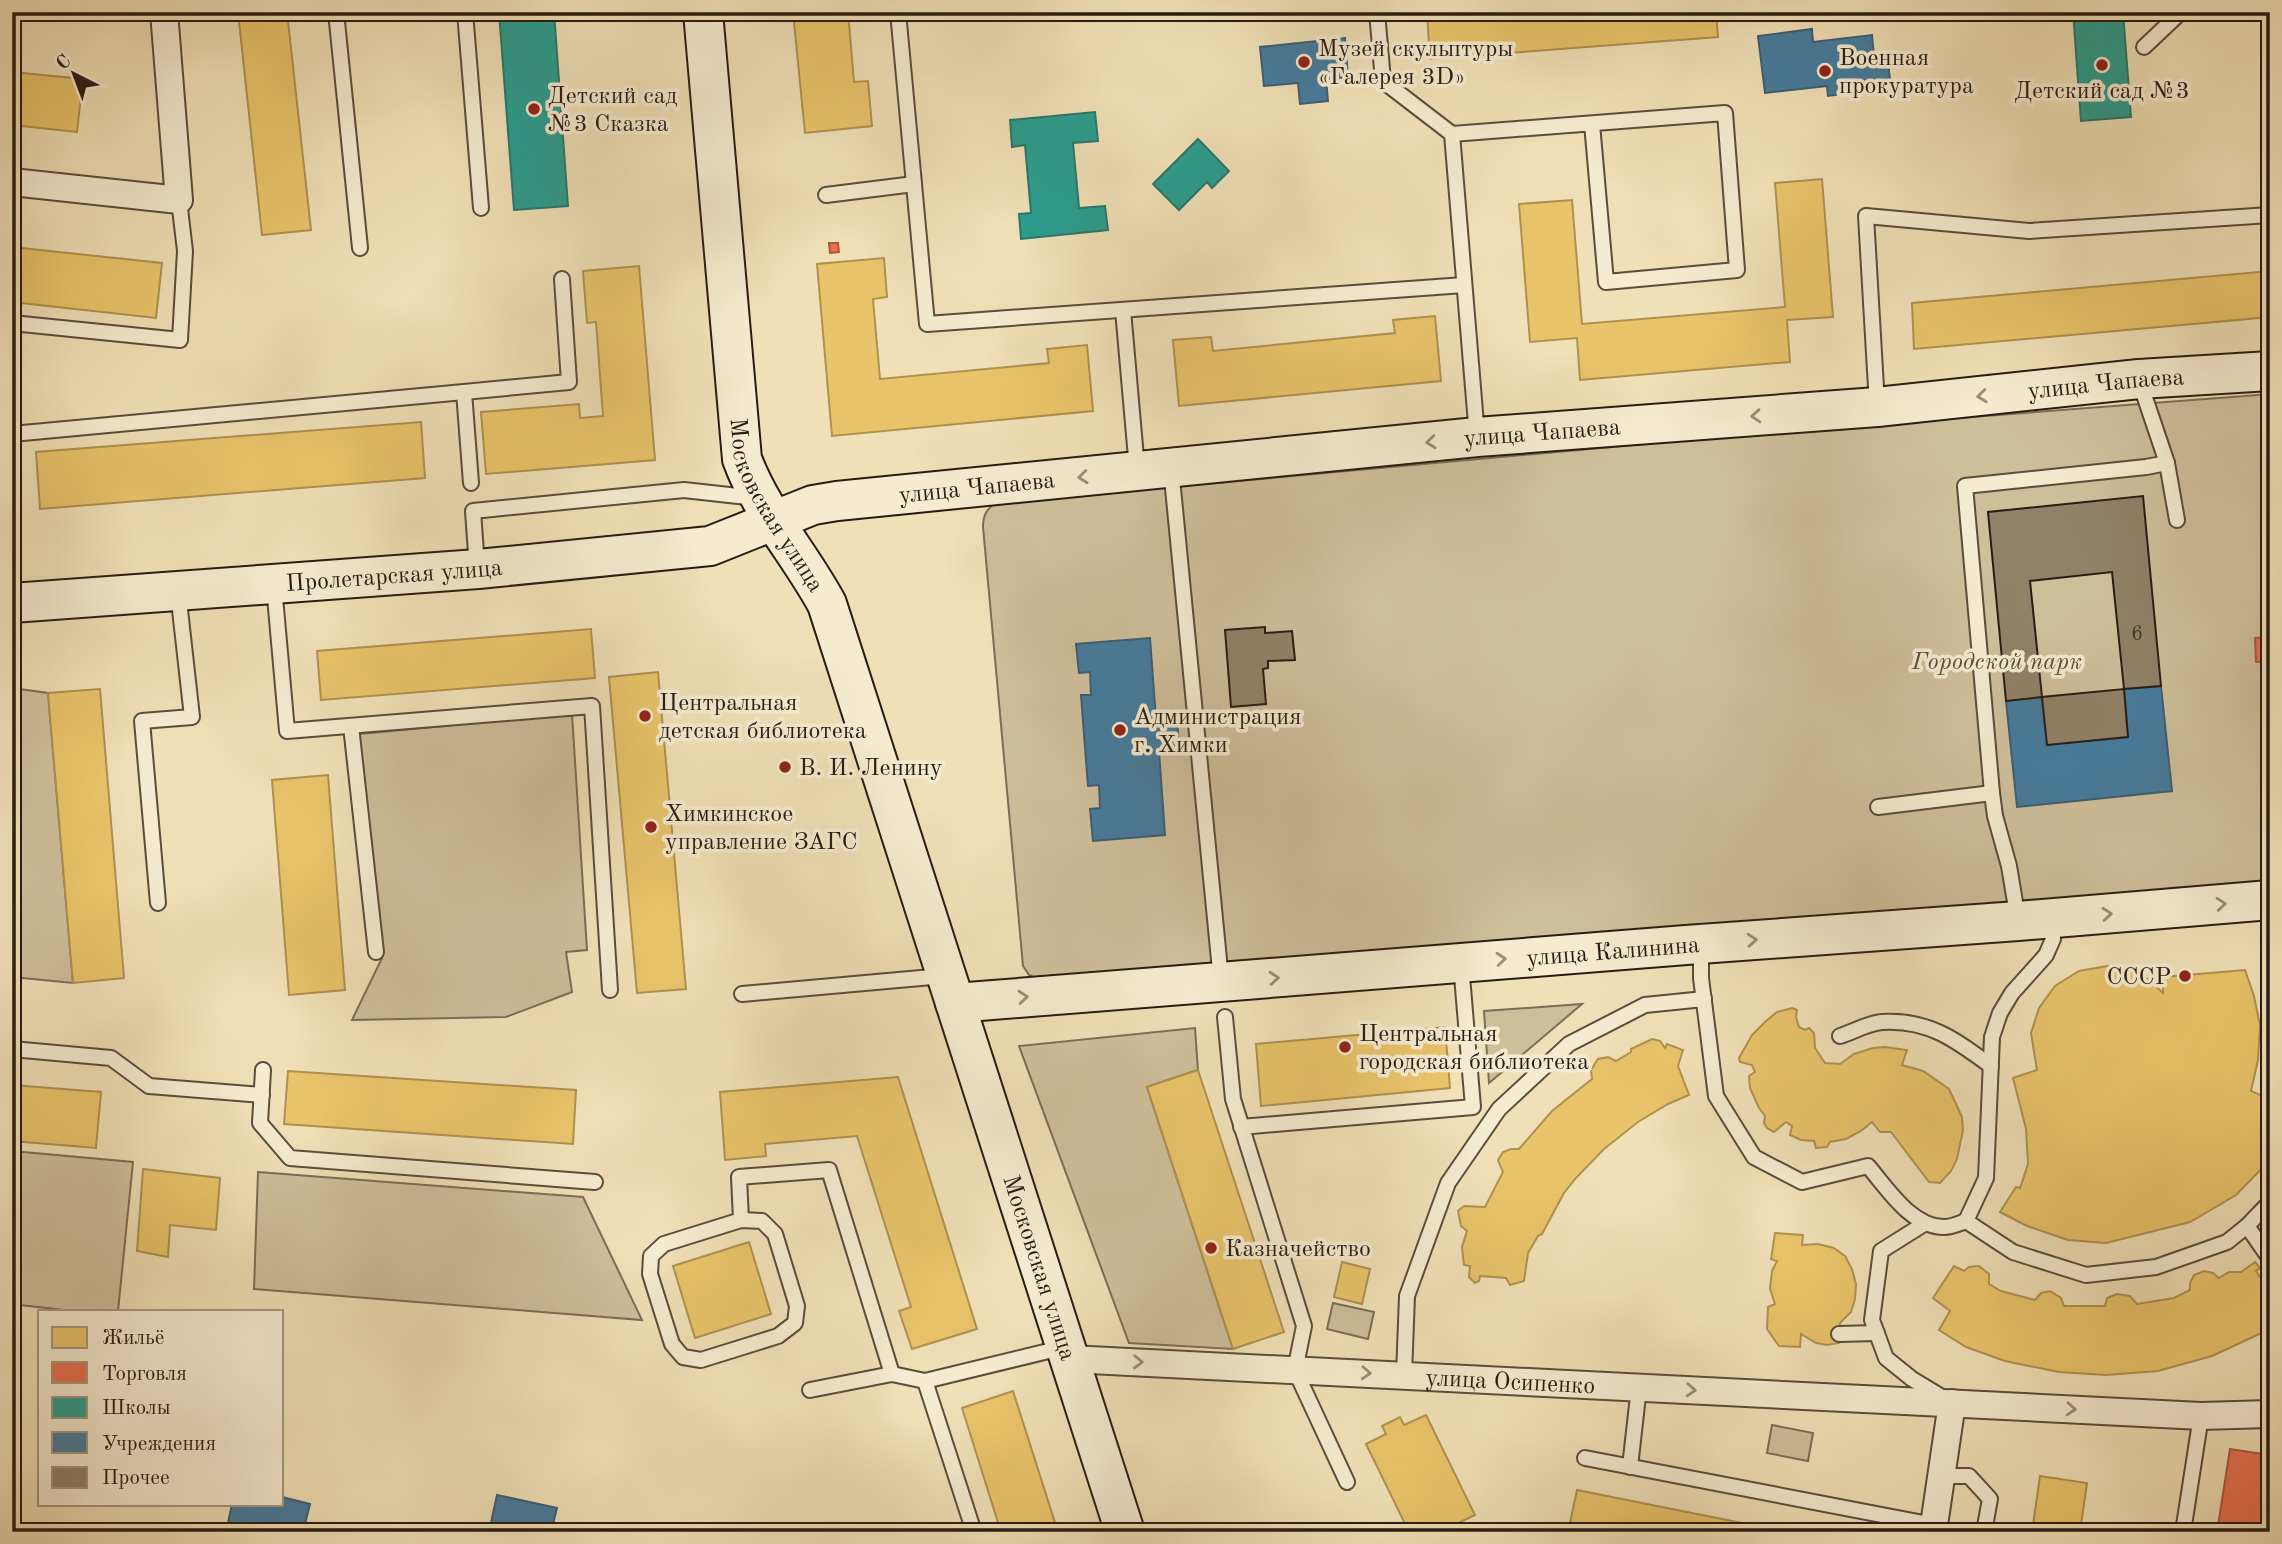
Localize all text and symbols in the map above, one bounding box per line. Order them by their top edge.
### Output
north arrow [38,38,108,108]
place label: Музей скульптуры «Галерея 3D» [1318,38,1513,90]
place label: Военная прокуратура [1839,47,1974,99]
text: С [53,52,75,74]
marker: Музей скульптуры «Галерея 3D» [1296,54,1312,70]
marker: Детский сад №3 [2094,57,2110,73]
marker: Военная прокуратура [1817,63,1833,79]
place label: Детский сад №3 [2014,80,2190,104]
place label: Детский сад №3 Сказка [548,85,678,137]
marker: Детский сад №3 Сказка [526,101,542,117]
street label: улица Чапаева [2027,366,2185,405]
one-way arrow [1976,388,1988,403]
one-way arrow [1750,408,1761,423]
street label: улица Чапаева [1463,416,1622,452]
street label: Московская улица [724,417,827,597]
one-way arrow [1425,434,1436,449]
street label: улица Чапаева [898,469,1056,509]
one-way arrow [1077,469,1089,484]
street label: Пролетарская улица [285,557,504,597]
house number: 6 [2131,624,2143,645]
park label: Городской парк [1911,651,2082,675]
place label: Центральная детская библиотека [659,692,867,744]
place label: Администрация г. Химки [1134,706,1302,758]
marker: Центральная детская библиотека [637,708,653,724]
marker: Администрация г. Химки [1112,722,1128,738]
place label: В. И. Ленину [799,757,943,781]
marker: В. И. Ленину [777,759,793,775]
place label: Химкинское управление ЗАГС [665,803,858,855]
marker: Химкинское управление ЗАГС [643,819,659,835]
one-way arrow [2215,897,2226,912]
one-way arrow [2101,907,2112,922]
one-way arrow [1747,933,1758,948]
street label: улица Калинина [1526,934,1701,972]
one-way arrow [1496,952,1507,967]
place label: СССР [2106,966,2171,990]
marker: СССР [2177,968,2193,984]
one-way arrow [1269,970,1280,985]
one-way arrow [1018,990,1029,1005]
place label: Центральная городская библиотека [1359,1023,1589,1075]
marker: Центральная городская библиотека [1337,1039,1353,1055]
street label: Московская улица [997,1173,1079,1364]
place label: Казначейство [1225,1238,1371,1262]
marker: Казначейство [1203,1240,1219,1256]
legend [38,1310,284,1506]
text: Жильё [102,1328,165,1349]
one-way arrow [1133,1354,1144,1369]
text: Торговля [102,1364,187,1385]
one-way arrow [1360,1366,1371,1381]
street label: улица Осипенко [1425,1367,1596,1399]
one-way arrow [1685,1382,1696,1397]
text: Школы [102,1398,171,1419]
one-way arrow [2065,1401,2076,1416]
text: Учреждения [102,1434,216,1455]
text: Прочее [102,1468,170,1489]

